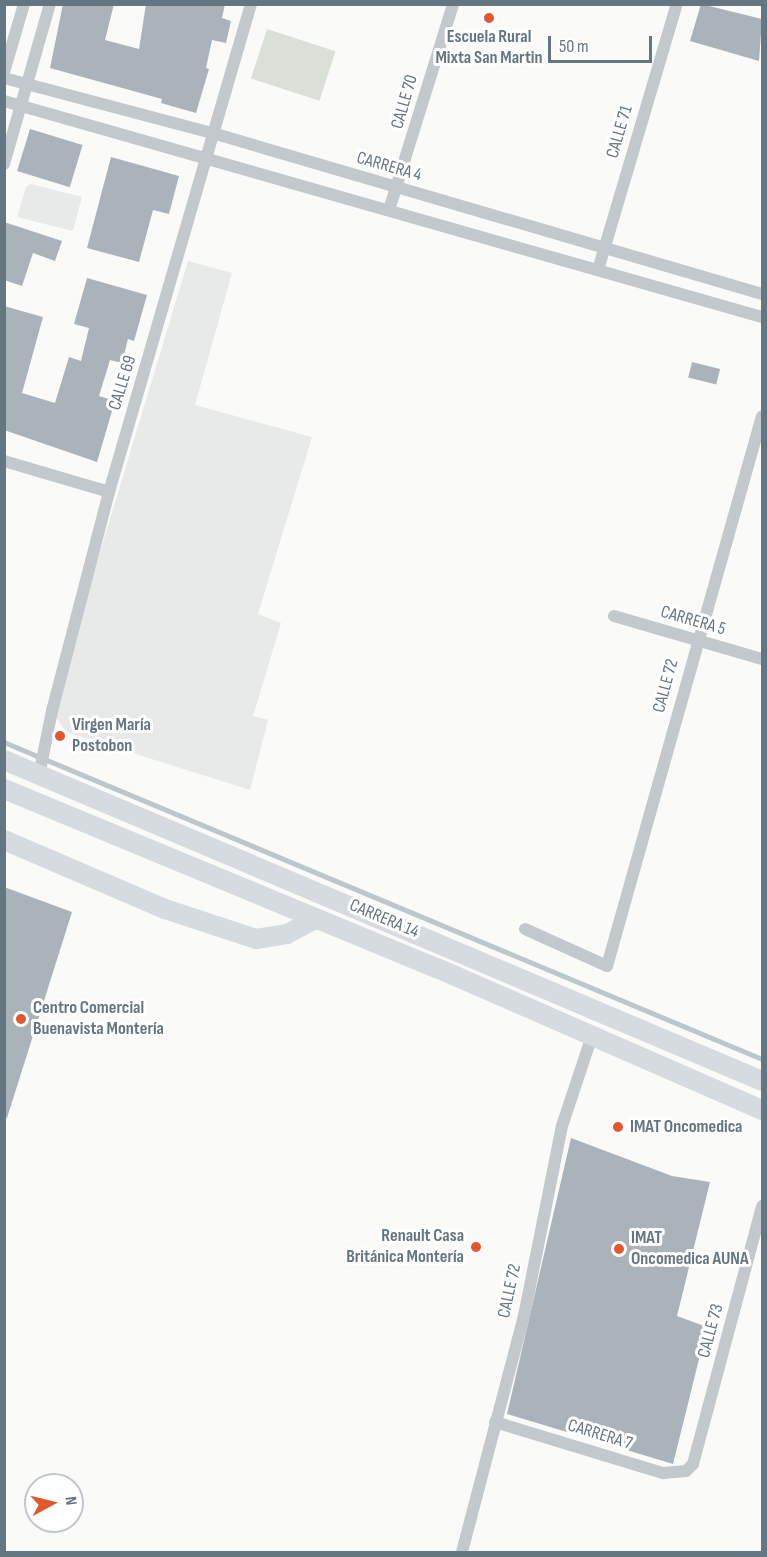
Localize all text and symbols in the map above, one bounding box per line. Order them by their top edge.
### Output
marker: Escuela Rural Mixta San Martin [482,11,496,25]
scale bar [551,24,654,62]
place label: Escuela Rural Mixta San Martin [435,27,543,70]
text: 50 m [559,36,589,57]
street label: CALLE 70 [387,72,423,132]
street label: CALLE 71 [602,103,638,161]
street label: CARRERA 4 [354,147,424,187]
street label: CALLE 69 [105,353,141,413]
street label: CARRERA 5 [658,601,728,641]
street label: CALLE 72 [648,657,684,715]
place label: Virgen María Postobon [72,715,151,758]
marker: Virgen María Postobon [53,729,67,743]
street label: CARRERA 14 [346,895,422,943]
place label: Centro Comercial Buenavista Montería [33,998,164,1040]
marker: Centro Comercial Buenavista Montería [14,1012,28,1026]
place label: IMAT Oncomedica [630,1116,742,1138]
marker: IMAT Oncomedica [611,1120,625,1134]
place label: Renault Casa Británica Montería [346,1226,464,1268]
place label: IMAT Oncomedica AUNA [631,1228,749,1270]
marker: Renault Casa Británica Montería [469,1240,483,1254]
marker: IMAT Oncomedica AUNA [612,1242,626,1256]
street label: CALLE 72 [494,1262,526,1320]
street label: CALLE 73 [693,1302,729,1360]
street label: CARRERA 7 [565,1415,635,1455]
north arrow [24,1473,84,1533]
text: N [60,1496,80,1506]

